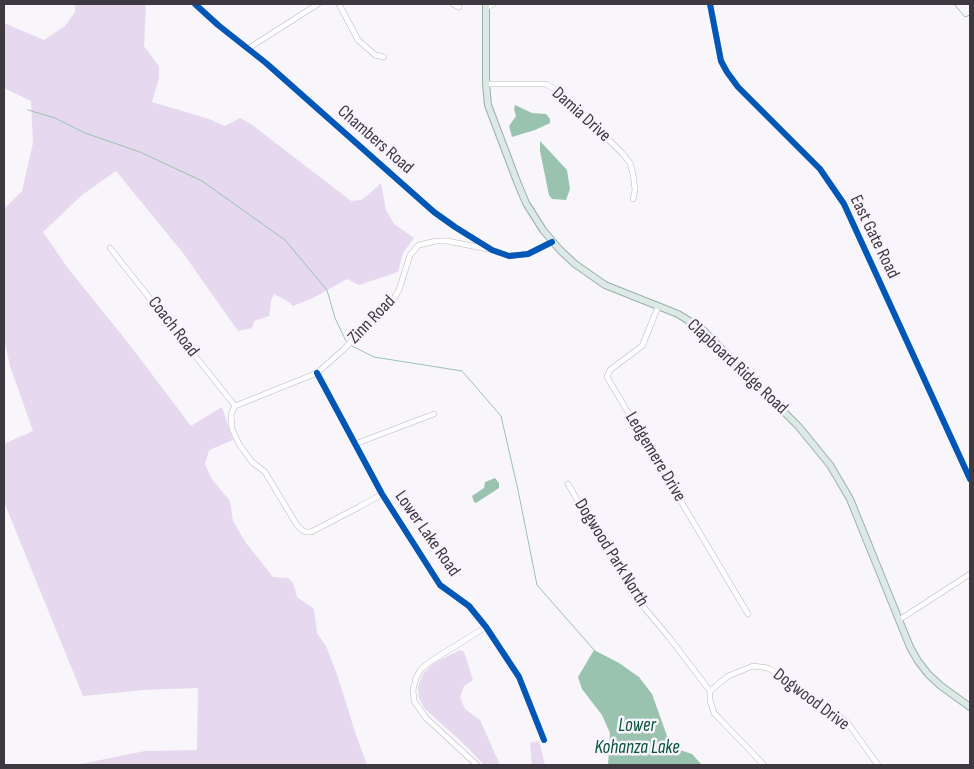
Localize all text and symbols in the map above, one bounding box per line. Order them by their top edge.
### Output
street label: Damia Drive [547,83,615,147]
street label: Chambers Road [333,101,417,179]
street label: East Gate Road [845,192,903,282]
street label: Zinn Road [344,291,400,349]
street label: Coach Road [143,292,203,362]
street label: Clapboard Ridge Road [682,315,792,419]
street label: Ledgemere Drive [620,408,690,506]
street label: Lower Lake Road [390,487,464,581]
street label: Dogwood Park North [569,495,653,611]
street label: Dogwood Drive [769,664,853,736]
water label: Lower Kohanza Lake [594,715,680,759]

